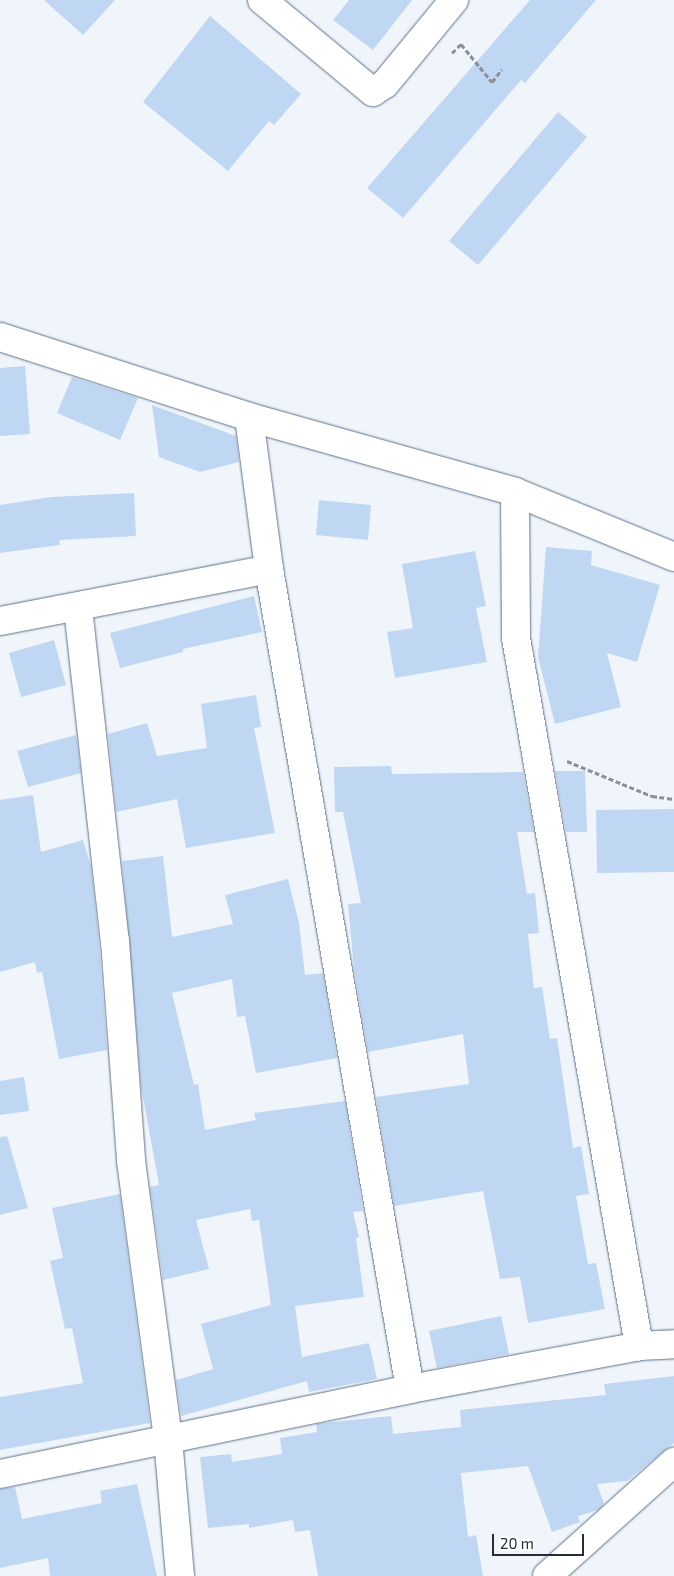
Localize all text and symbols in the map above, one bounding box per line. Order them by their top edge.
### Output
scale bar [494,1524,586,1556]
text: 20 m [500,1534,534,1552]

